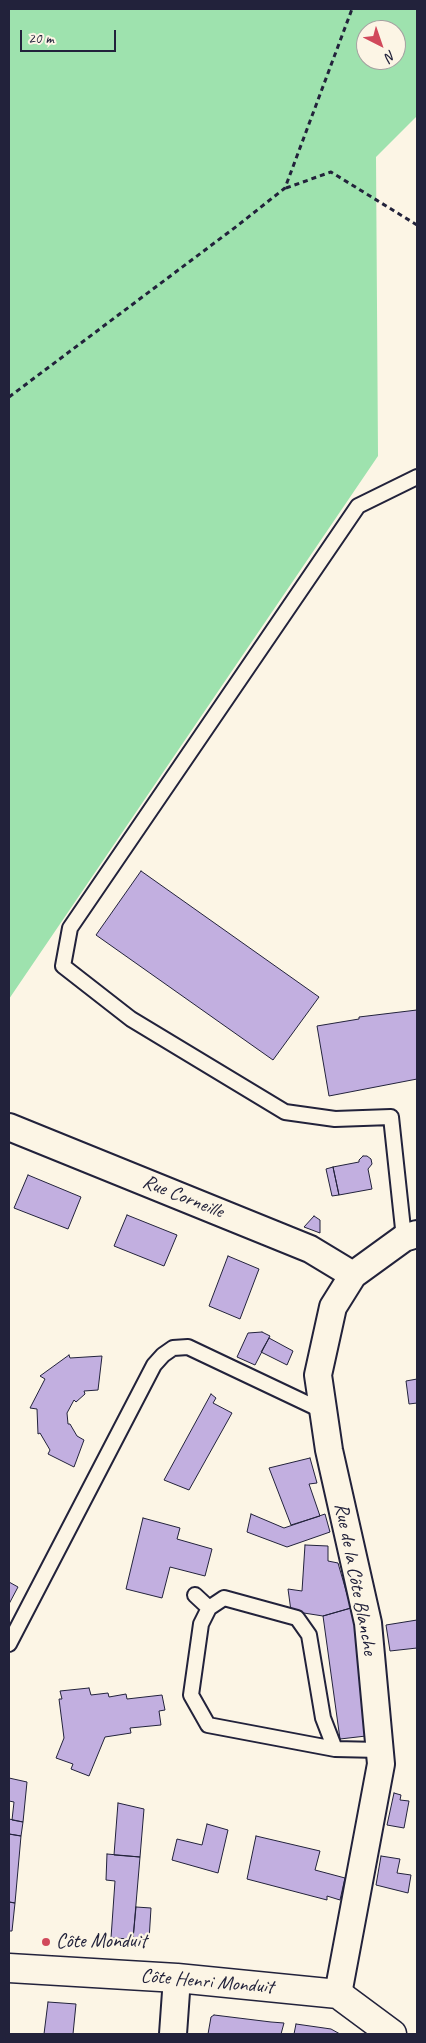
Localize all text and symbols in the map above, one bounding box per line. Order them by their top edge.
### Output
scale bar [22,20,119,52]
north arrow [356,20,406,70]
text: 20 m [28,29,54,48]
text: N [382,47,399,65]
street label: Rue Corneille [139,1170,227,1224]
street label: Rue de la Côte Blanche [328,1501,382,1657]
place label: Côte Monduit [56,1930,147,1954]
marker: Côte Monduit [40,1936,52,1948]
street label: Côte Henri Monduit [140,1964,274,2000]

